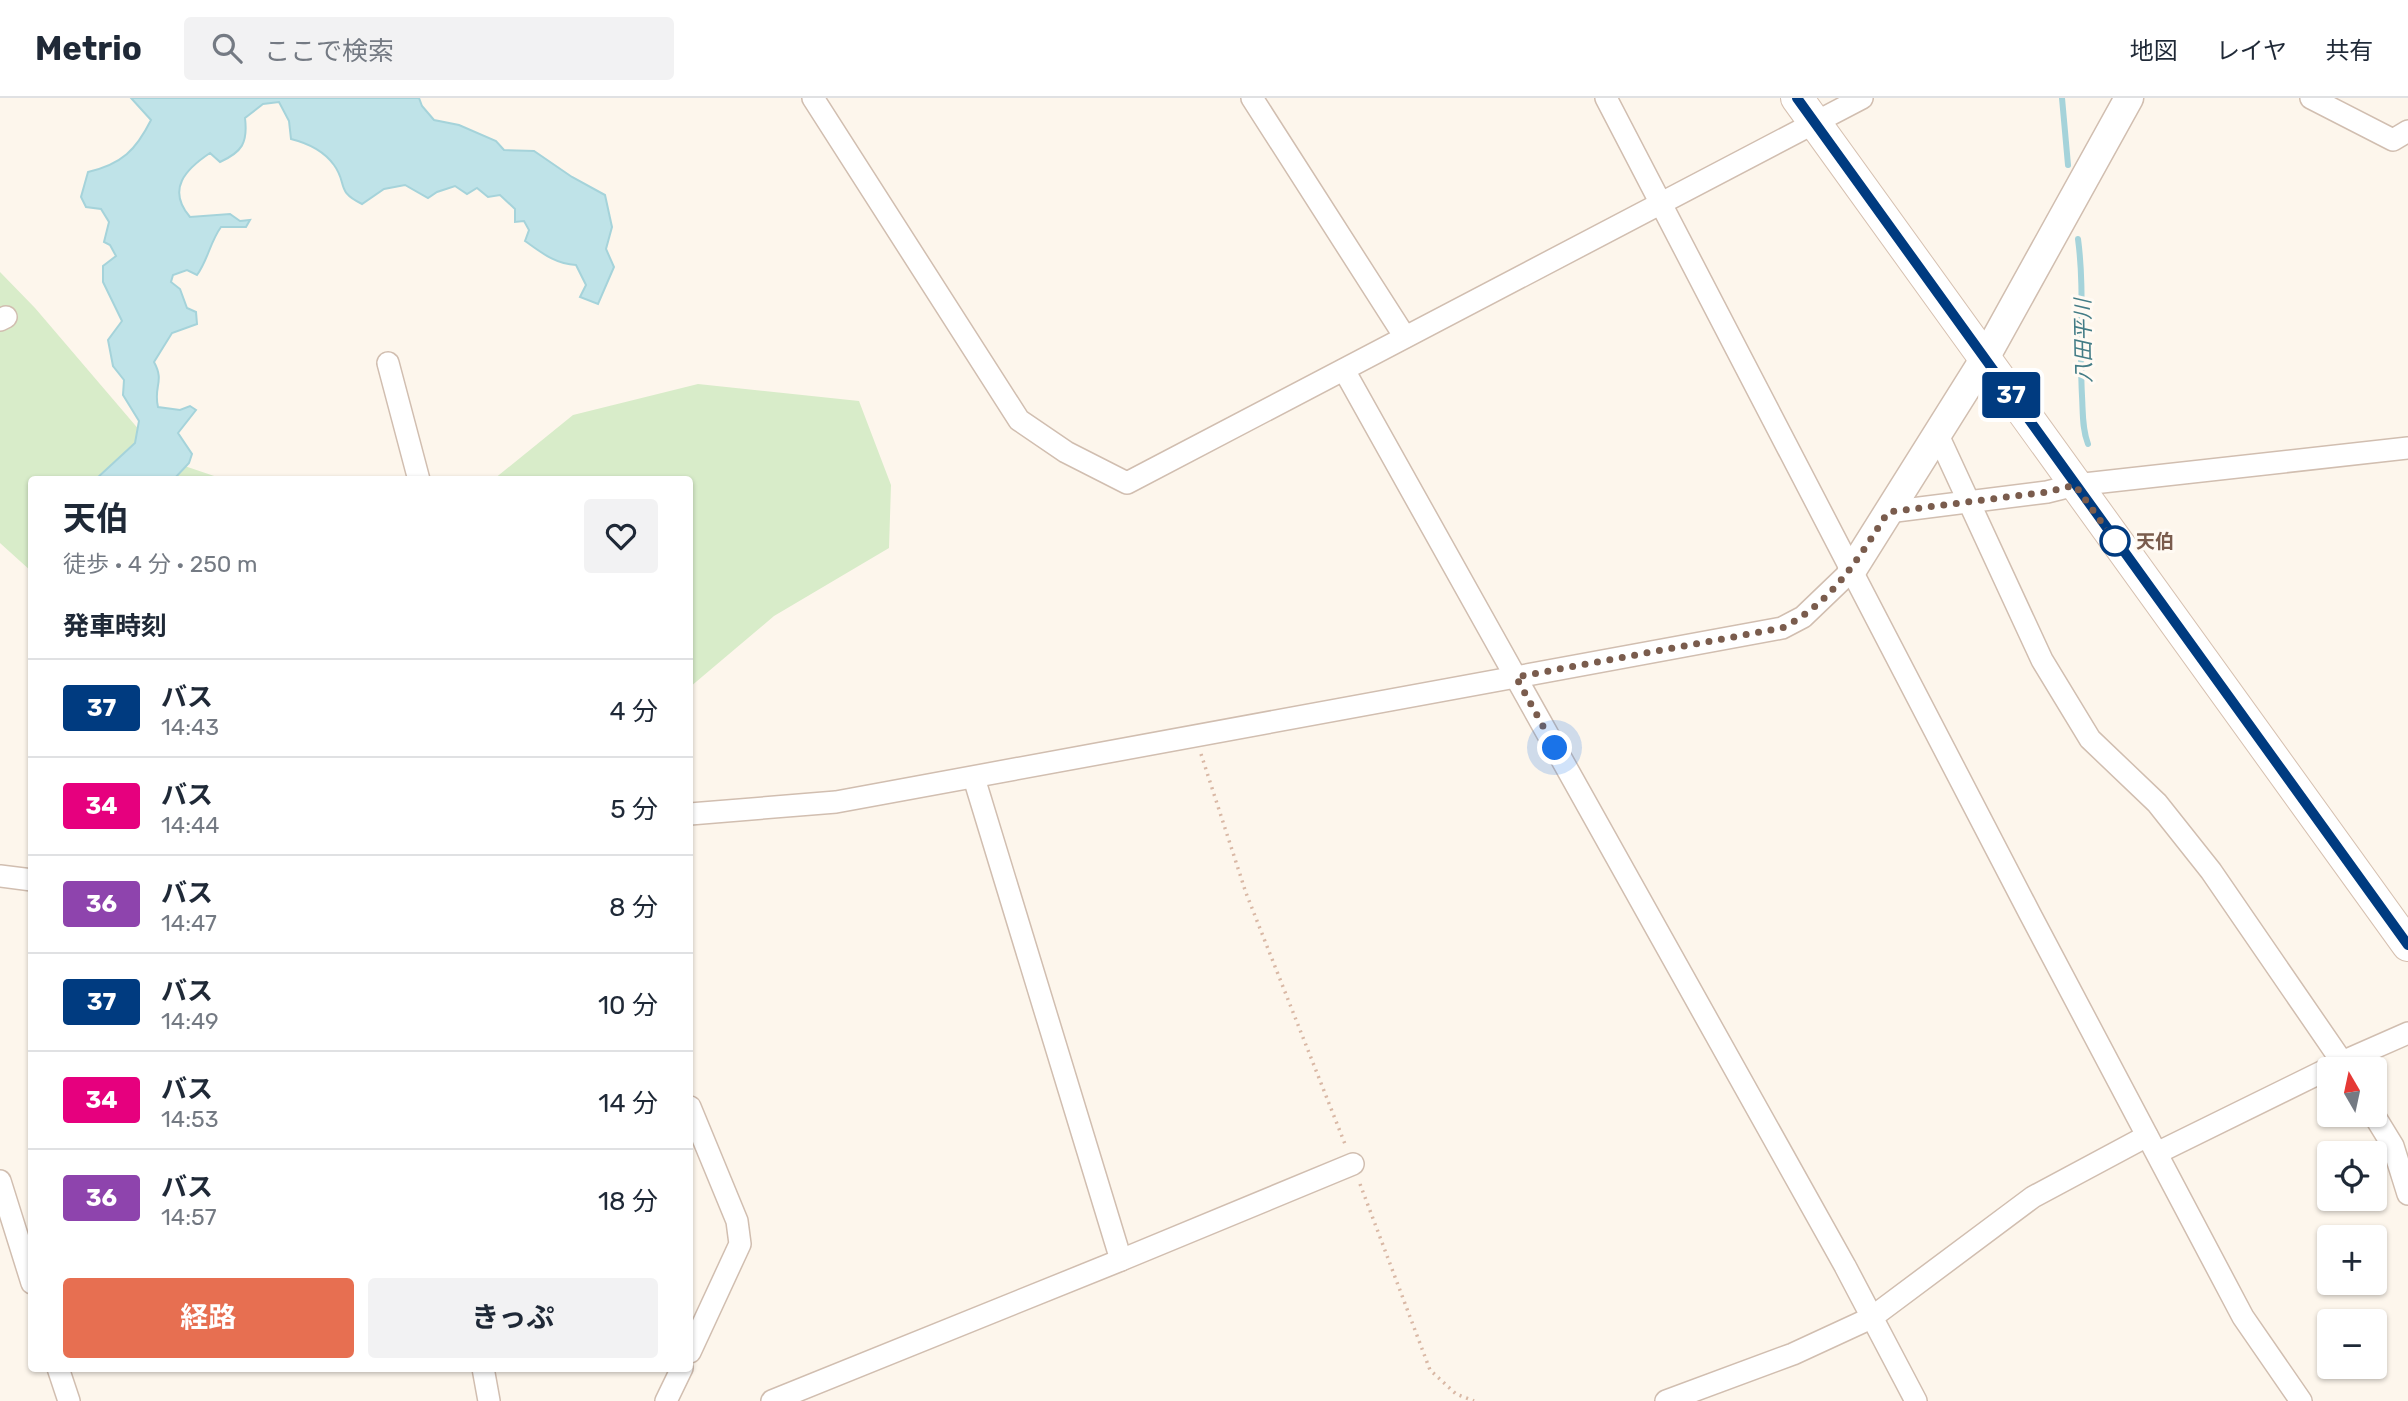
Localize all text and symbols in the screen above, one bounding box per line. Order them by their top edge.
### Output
search box [184,17,674,80]
text: Metrio [35,29,142,68]
icon: search [208,29,246,67]
text: ここで検索 [264,36,394,67]
text: 地図 [2130,37,2178,65]
text: レイヤ [2216,37,2287,65]
text: 共有 [2325,37,2373,65]
water label: 八田平川 [2070,297,2096,383]
line badge: 37 [1980,372,2042,418]
text: 37 [1996,381,2026,409]
text: 天伯 [63,499,129,538]
button: heart [584,499,658,573]
marker: 天伯 [2100,526,2130,556]
place label: 天伯 [2136,530,2174,553]
text: 徒歩 · 4 分 · 250 m [63,550,258,578]
text: 発車時刻 [63,611,167,642]
text: バス [161,682,213,713]
text: 37 [87,694,116,722]
text: 4 分 [609,696,658,727]
text: 14:43 [161,713,219,741]
your location [1537,730,1572,765]
text: バス [161,780,213,811]
text: 34 [85,792,118,820]
text: 5 分 [610,794,658,825]
text: 14:44 [161,811,220,839]
text: バス [161,878,213,909]
text: 36 [86,890,117,918]
text: 8 分 [609,892,658,923]
text: 14:47 [161,909,217,937]
text: バス [161,976,213,1007]
text: 37 [87,988,116,1016]
text: 10 分 [598,990,658,1021]
text: 14:49 [161,1007,219,1035]
north arrow [2317,1057,2387,1127]
map controls [2317,1057,2387,1379]
text: バス [161,1074,213,1105]
text: 34 [85,1086,118,1114]
text: 14 分 [598,1088,658,1119]
text: 14:53 [161,1105,219,1133]
button: locate [2317,1141,2387,1211]
text: バス [161,1172,213,1203]
text: 36 [86,1184,117,1212]
text: 18 分 [598,1186,658,1217]
text: 14:57 [161,1203,216,1231]
button: + [2317,1225,2387,1295]
button: 経路 [63,1278,354,1358]
button: きっぷ [368,1278,658,1358]
button: − [2317,1309,2387,1379]

